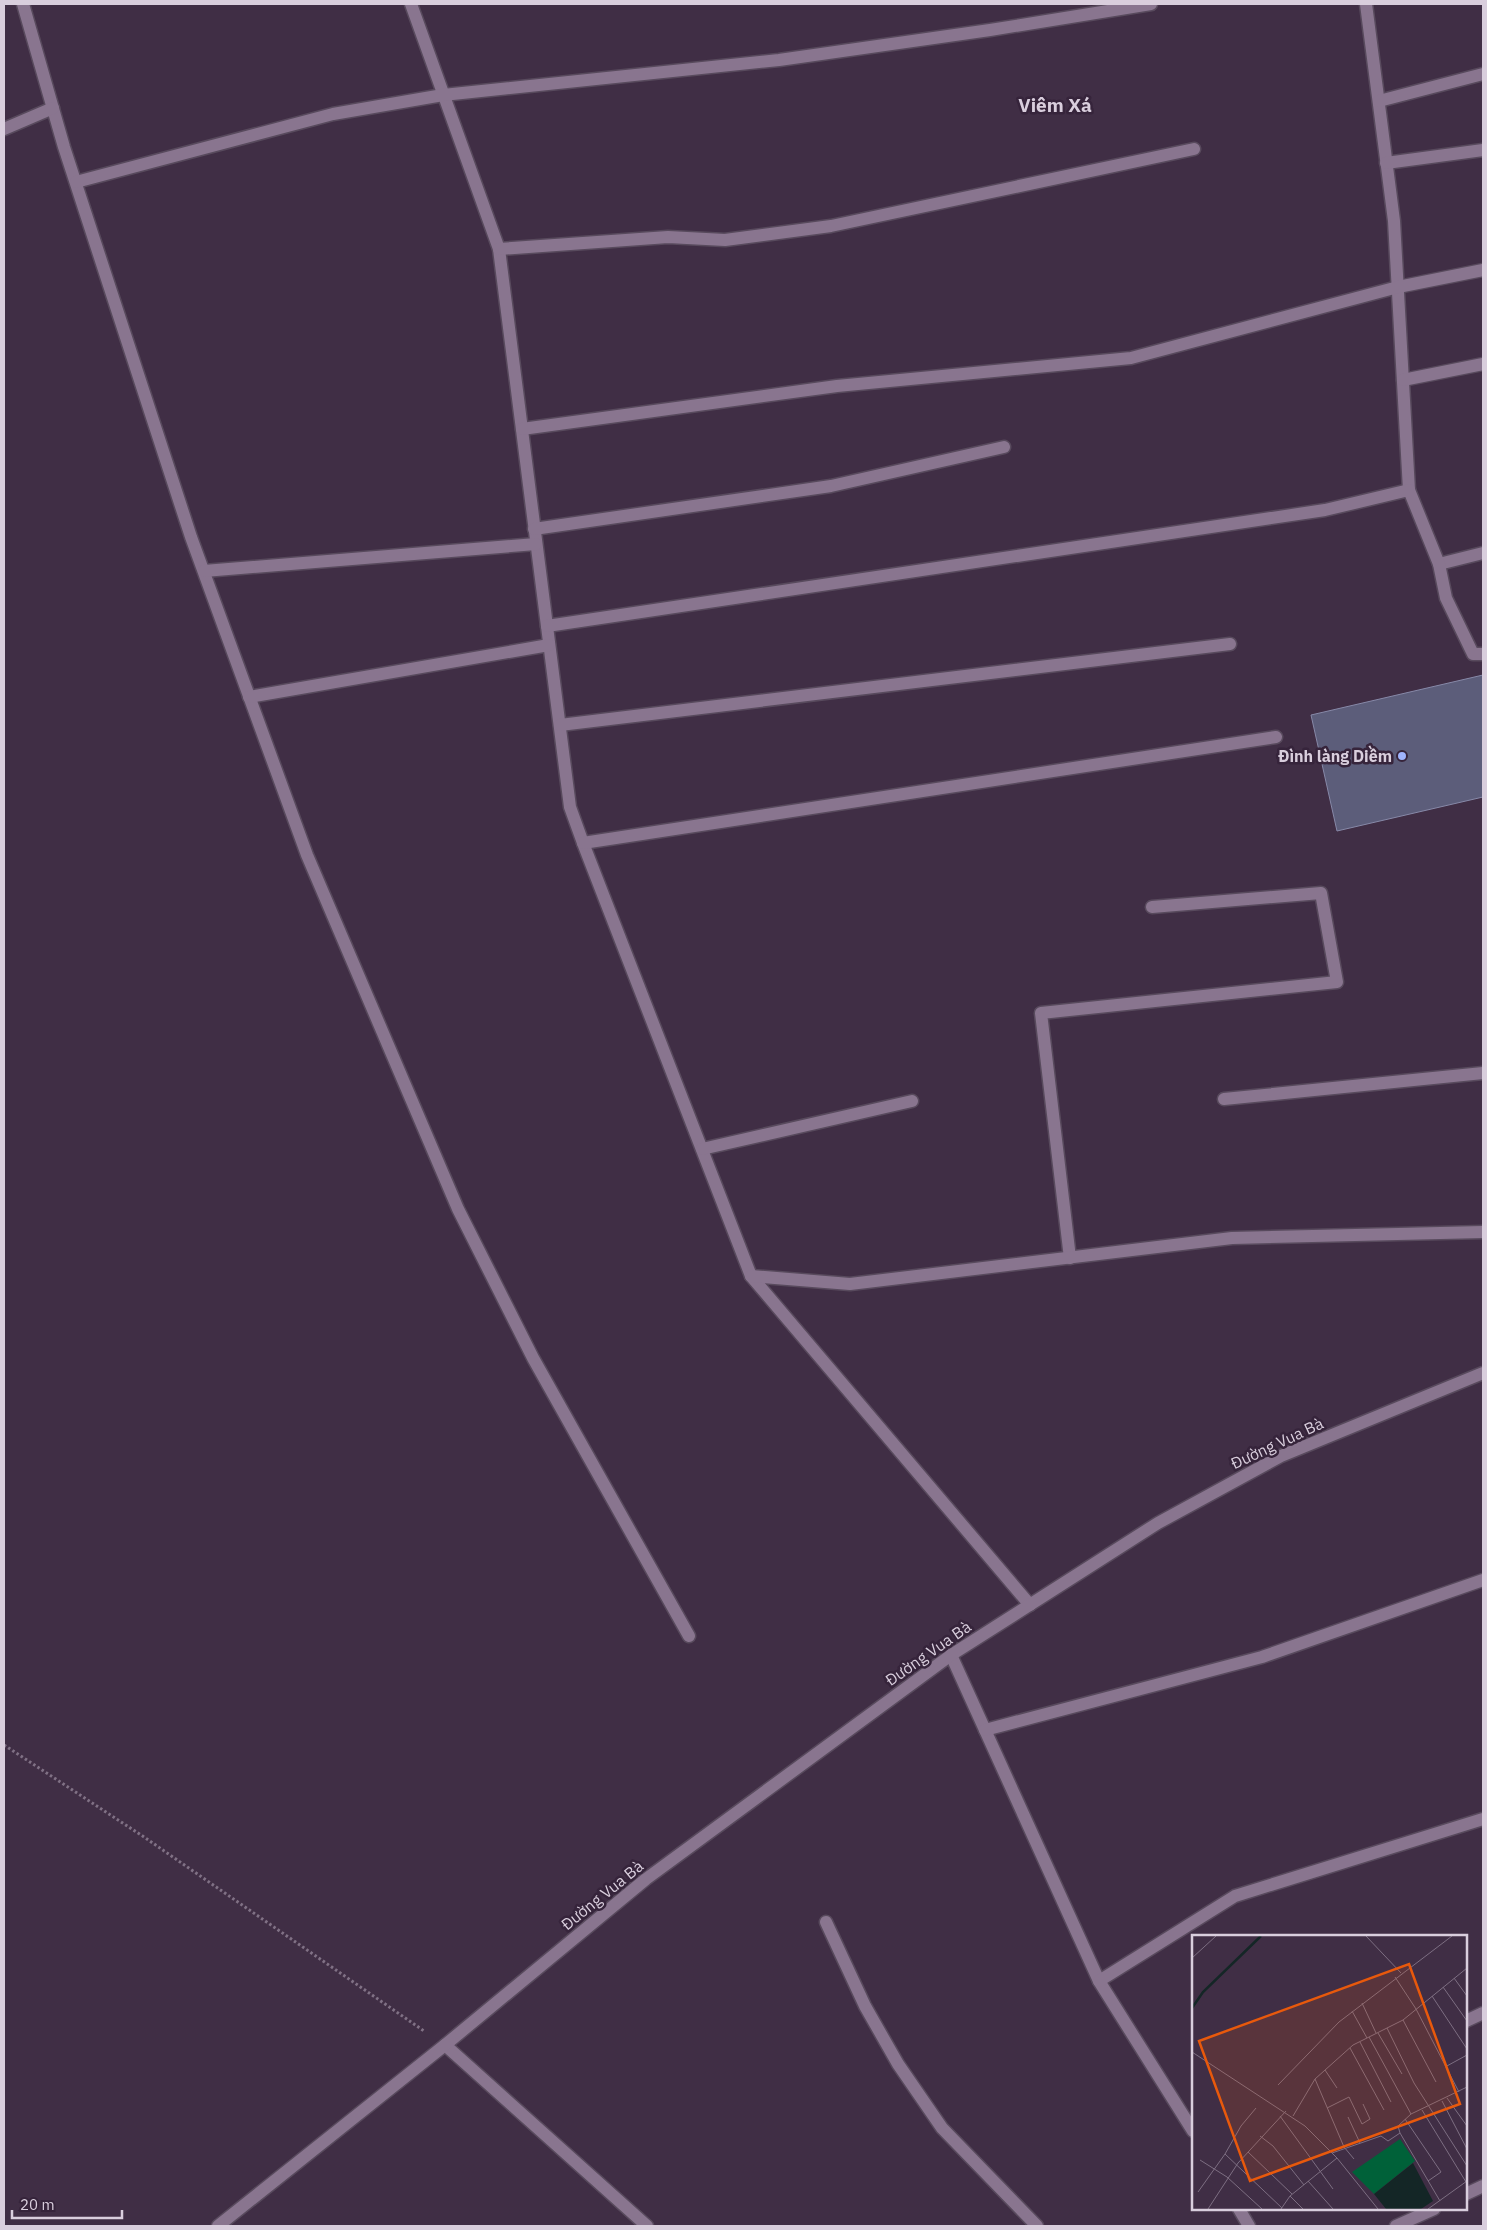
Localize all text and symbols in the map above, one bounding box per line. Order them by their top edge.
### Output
district label: Viêm Xá [1018,93,1092,117]
place label: Đình làng Diềm [1278,745,1392,766]
marker: Đình làng Diềm [1396,750,1408,762]
street label: Đường Vua Bà [1227,1413,1327,1473]
street label: Đường Vua Bà [881,1616,975,1690]
street label: Đường Vua Bà [557,1855,647,1934]
inset map [1192,1935,1467,2210]
scale bar [12,2188,122,2220]
text: 20 m [20,2195,55,2214]

